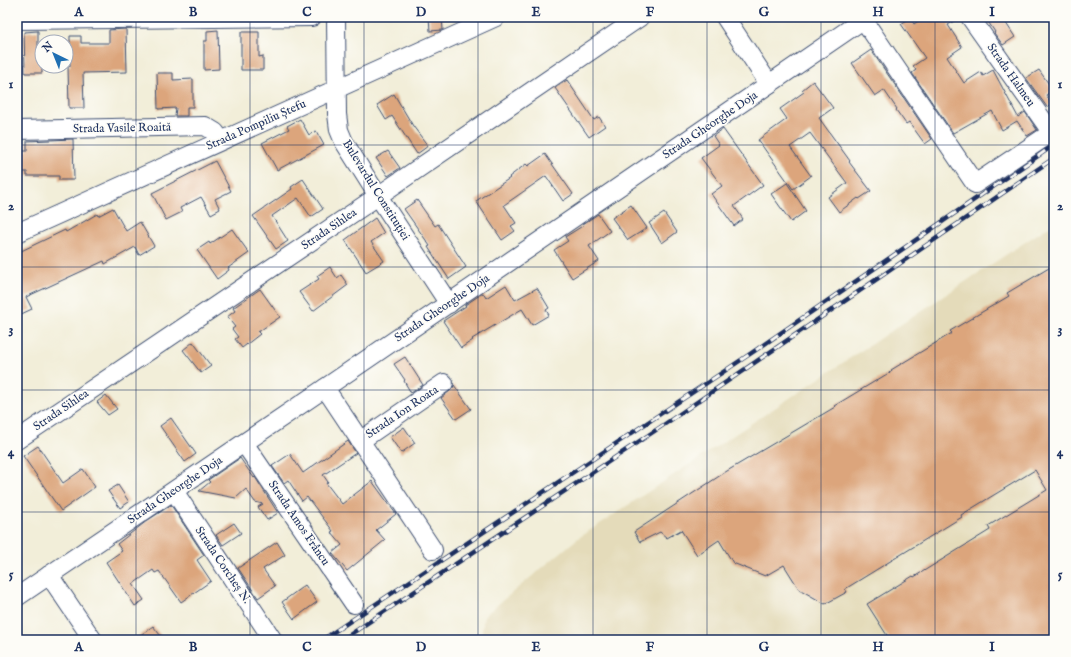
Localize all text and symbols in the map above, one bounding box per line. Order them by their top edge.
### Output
text: A [74,4,85,21]
text: B [189,4,198,21]
text: C [302,4,312,21]
text: D [416,4,427,21]
text: E [531,4,541,21]
text: F [646,4,655,21]
text: G [759,4,770,21]
text: H [872,4,884,21]
text: I [989,4,995,21]
north arrow [34,34,74,74]
text: N [39,39,56,56]
street label: Strada Halmeu [984,40,1038,110]
text: 1 [9,76,14,93]
text: 1 [1058,76,1063,93]
street label: Strada Gheorghe Doja [660,87,761,162]
street label: Strada Pompiliu Ștefu [204,96,309,155]
street label: Strada Vasile Roaită [73,120,172,136]
street label: Bulevardul Constituției [339,137,413,243]
text: 2 [8,198,14,215]
text: 2 [1057,198,1063,215]
street label: Strada Sihlea [298,205,360,253]
street label: Strada Gheorghe Doja [392,270,493,345]
text: 3 [9,321,14,338]
text: 3 [1058,321,1063,338]
street label: Strada Ion Roata [363,382,442,442]
street label: Strada Sihlea [30,386,92,434]
text: 4 [8,444,15,461]
text: 4 [1057,444,1064,461]
street label: Strada Gheorghe Doja [125,452,226,527]
street label: Strada Amos Frâncu [265,478,333,568]
street label: Strada Corcheș N. [192,524,254,606]
text: 5 [9,566,14,583]
text: 5 [1058,566,1063,583]
text: A [74,639,85,656]
text: B [189,639,198,656]
text: C [302,639,312,656]
text: D [416,639,427,656]
text: E [531,639,541,656]
text: F [646,639,655,656]
text: G [759,639,770,656]
text: H [872,639,884,656]
text: I [989,639,995,656]

